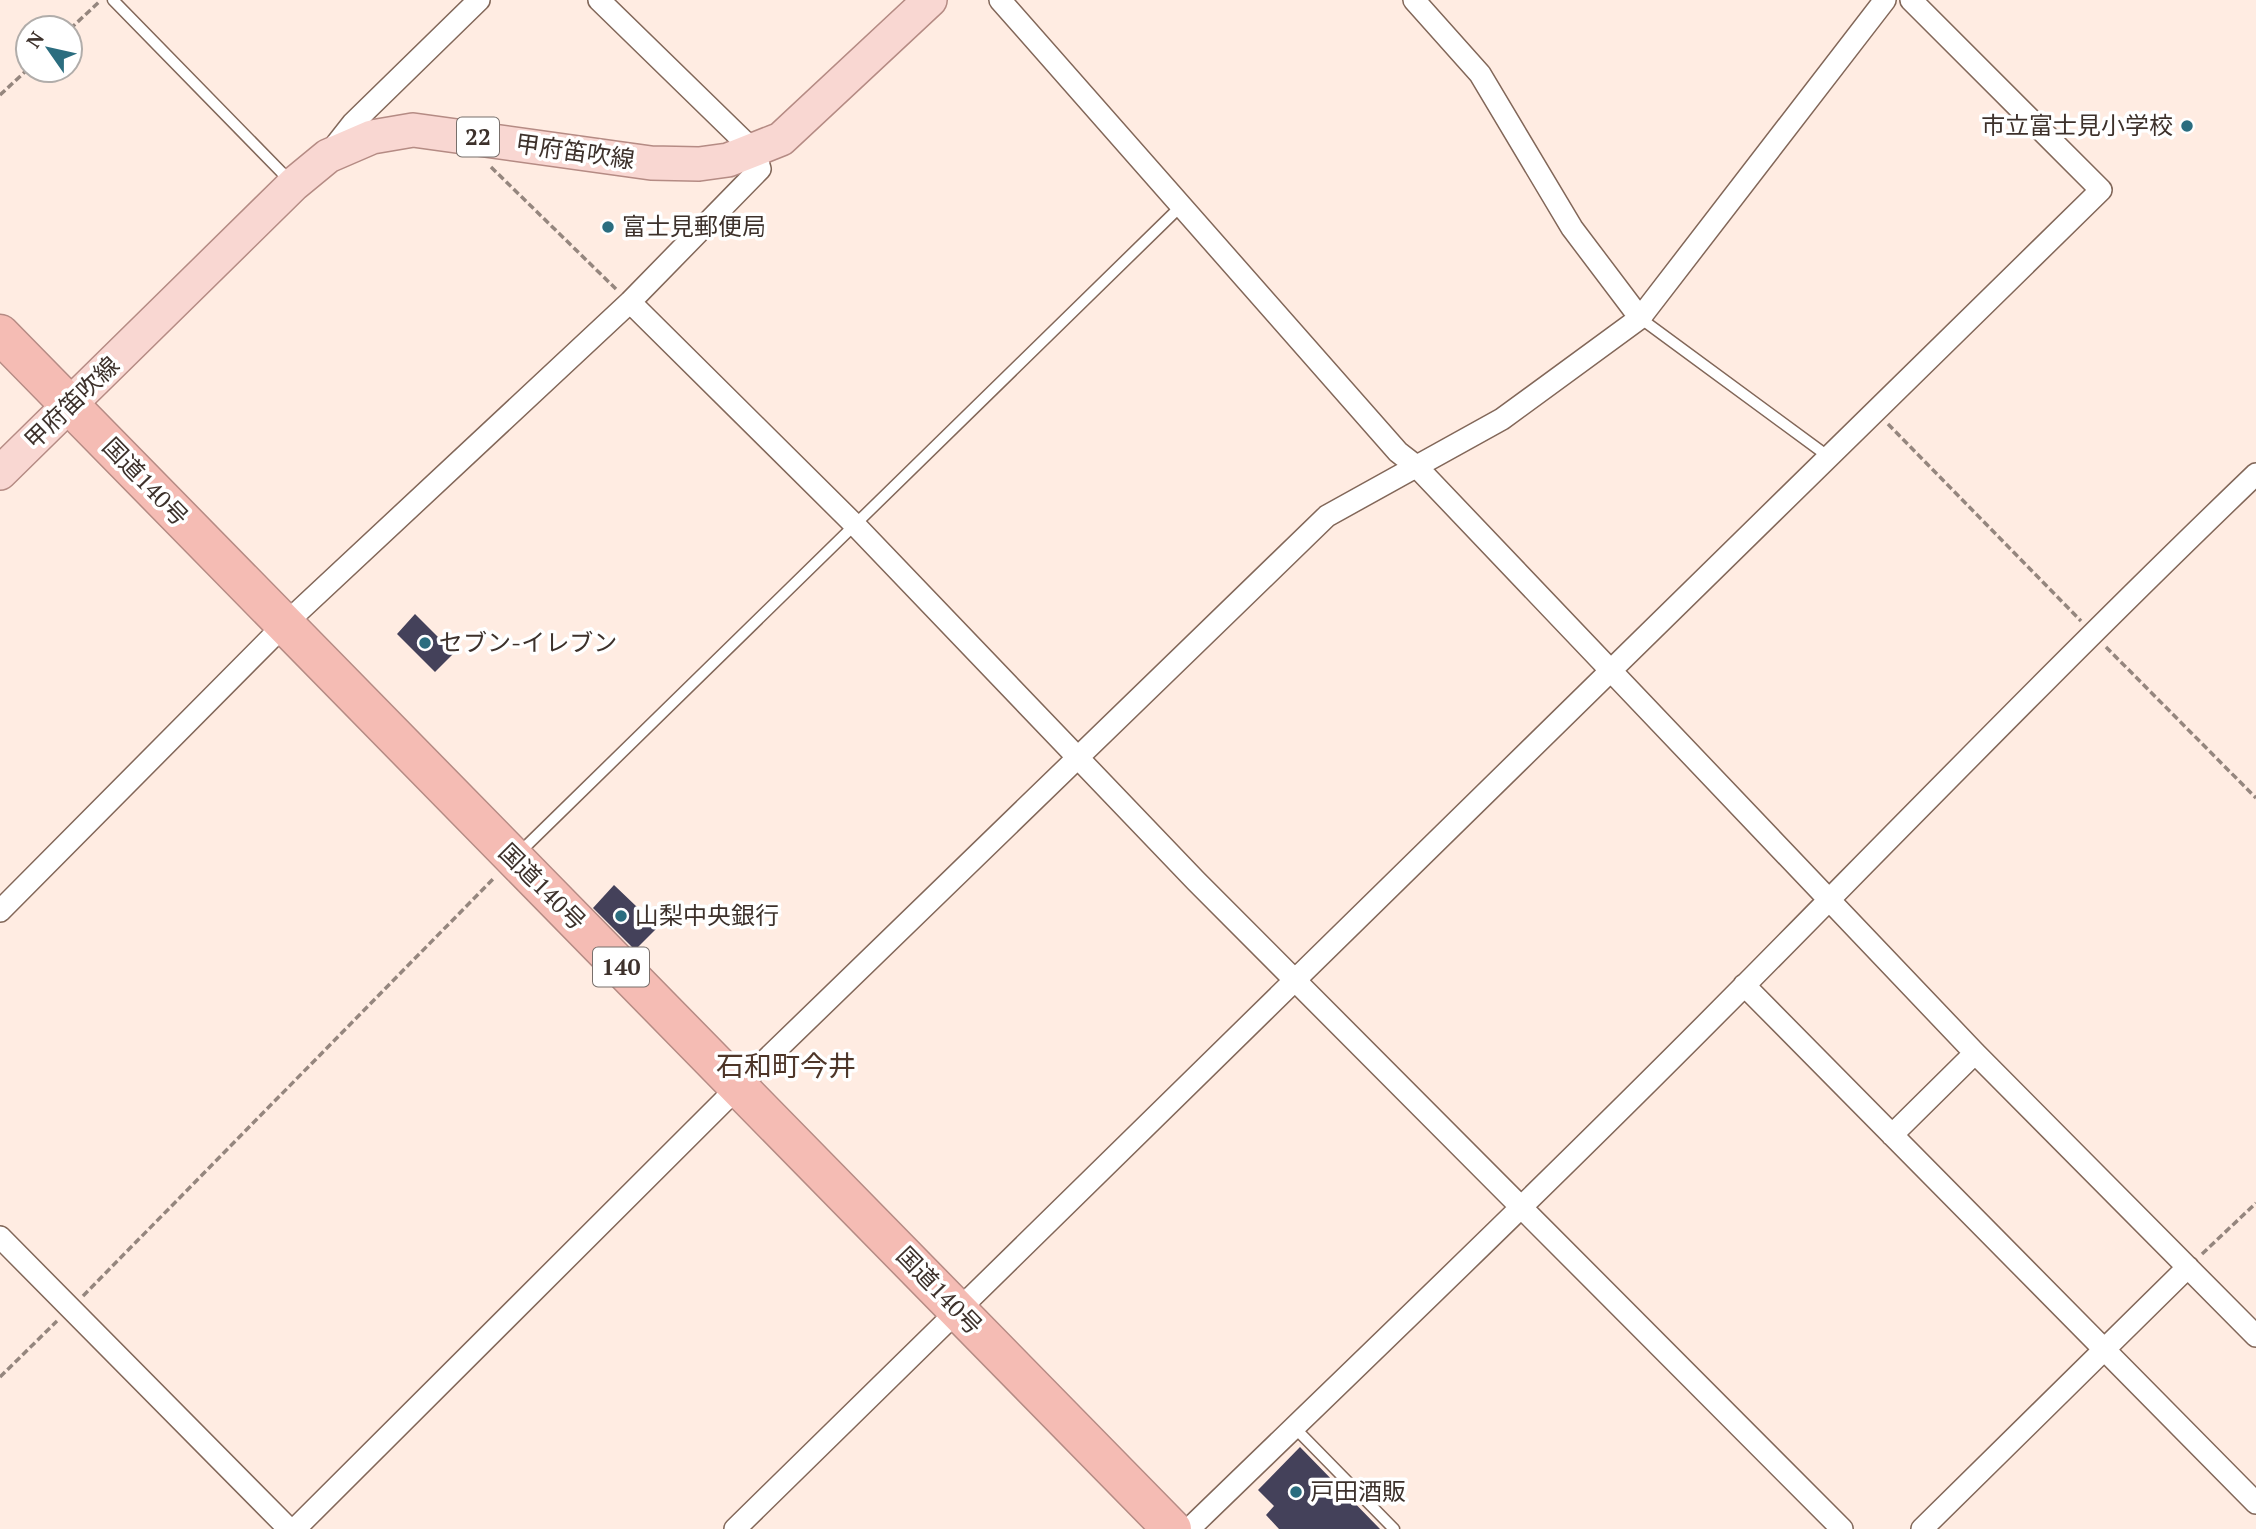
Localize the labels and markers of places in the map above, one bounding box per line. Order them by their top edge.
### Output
place label: 市立富士見小学校 [1981,109,2173,141]
marker: 市立富士見小学校 [2179,118,2195,134]
place label: 富士見郵便局 [622,210,766,242]
marker: 富士見郵便局 [600,219,616,235]
place label: セブン-イレブン [439,626,617,658]
marker: セブン-イレブン [417,635,433,651]
place label: 山梨中央銀行 [635,899,779,931]
marker: 山梨中央銀行 [613,908,629,924]
place label: 戸田酒販 [1310,1475,1406,1507]
marker: 戸田酒販 [1288,1484,1304,1500]

